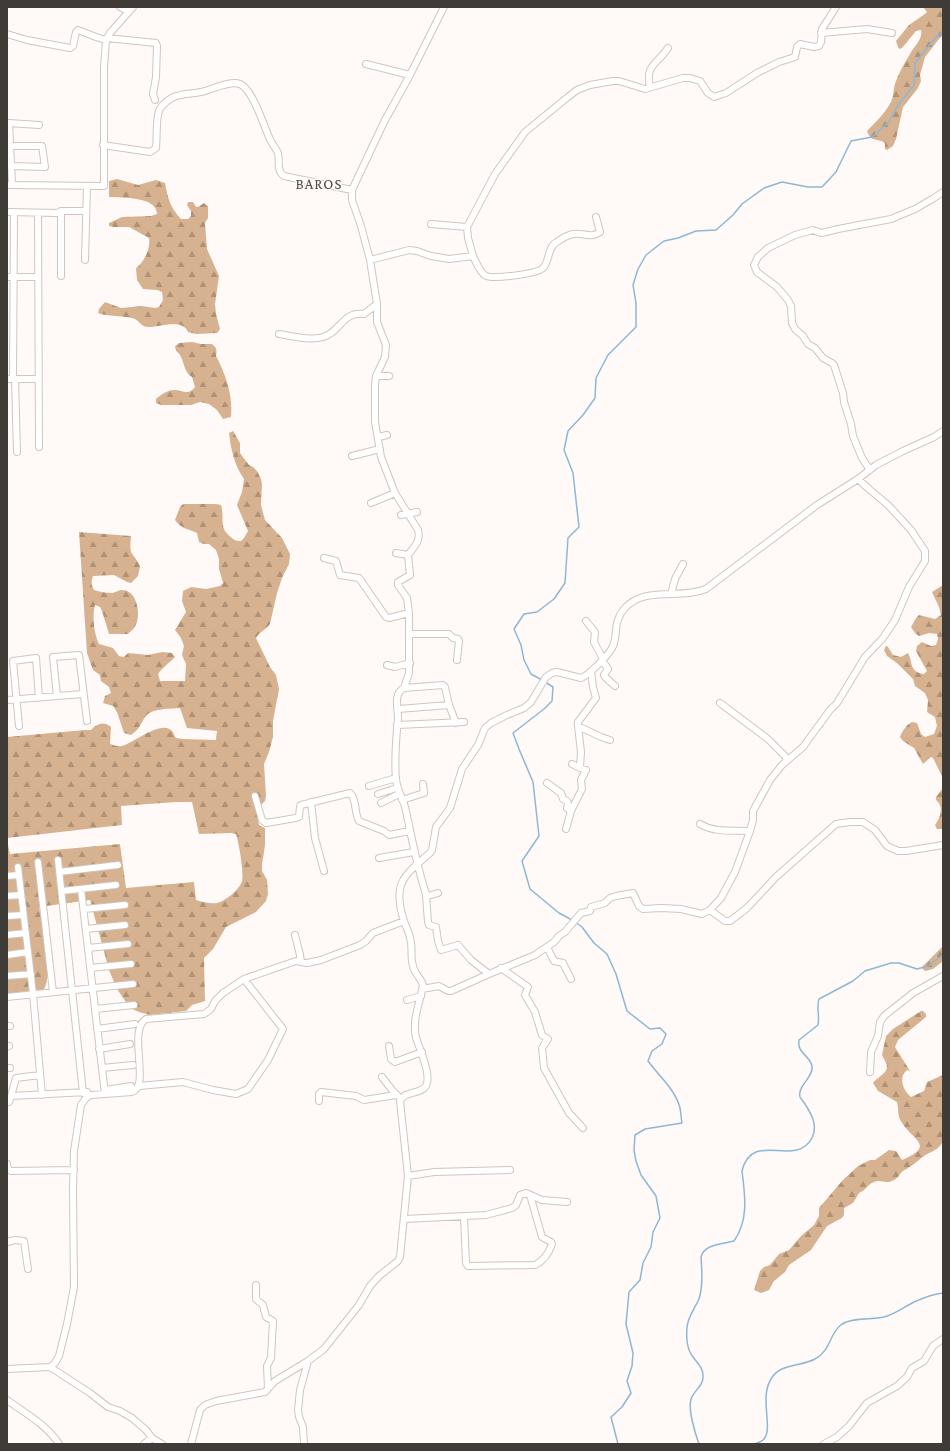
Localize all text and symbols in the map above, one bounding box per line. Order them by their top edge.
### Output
district label: BAROS [296,176,342,192]

